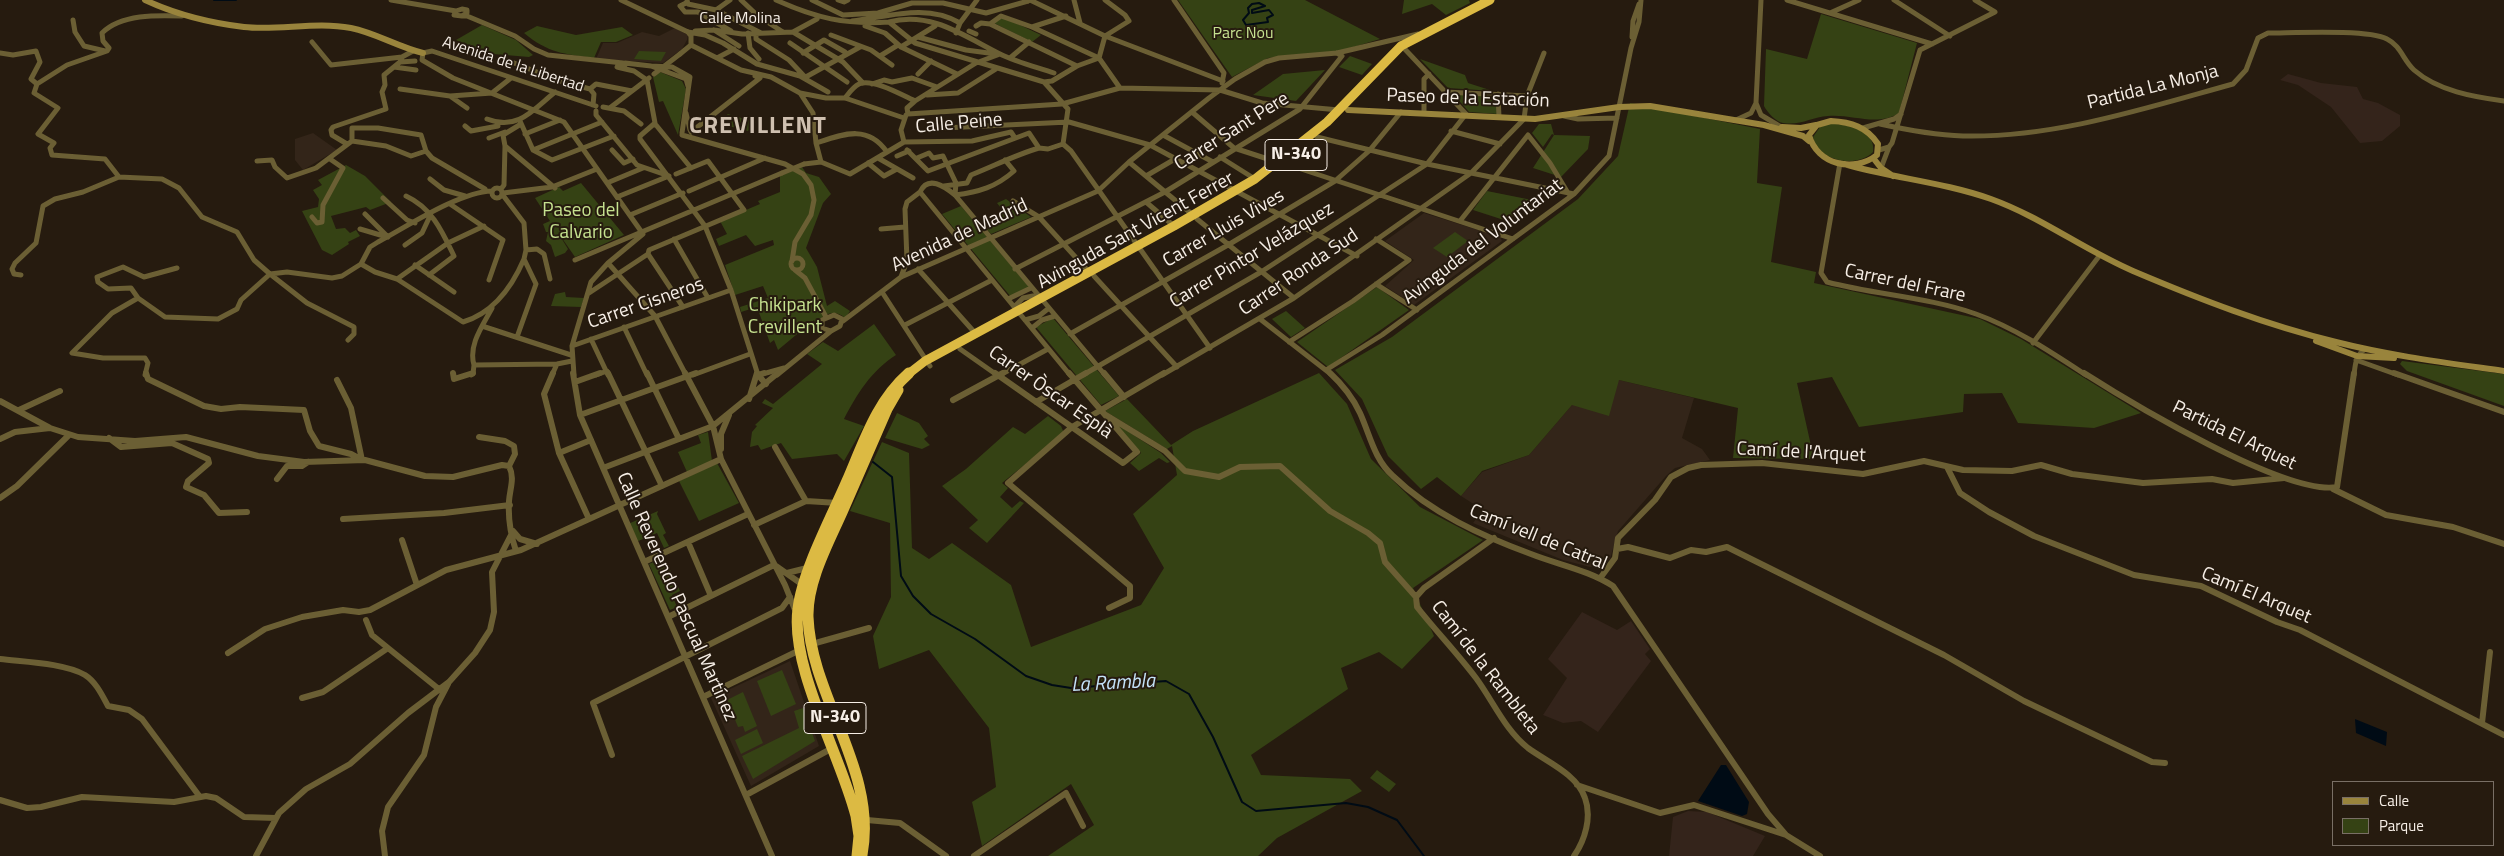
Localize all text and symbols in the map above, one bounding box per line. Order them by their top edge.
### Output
street label: Calle Molina [699,9,781,29]
park label: Parc Nou [1213,24,1273,44]
street label: Avenida de la Libertad [440,33,586,97]
street label: Partida La Monja [2085,61,2221,115]
street label: Paseo de la Estación [1386,85,1550,113]
street label: Carrer Sant Pere [1171,88,1293,176]
street label: Calle Peine [915,109,1003,139]
district label: CREVILLENT [688,113,828,141]
road number: N-340 [1265,140,1327,170]
street label: Avinguda Sant Vicent Ferrer [1034,167,1238,295]
street label: Avinguda del Voluntariat [1398,174,1568,310]
street label: Carrer Lluis Vives [1159,185,1289,273]
street label: Avenida de Madrid [888,194,1032,278]
street label: Carrer Pintor Velázquez [1166,198,1338,314]
park label: Paseo del Calvario [542,200,620,244]
street label: Carrer Ronda Sud [1235,225,1363,321]
street label: Carrer del Frare [1842,260,1968,308]
street label: Carrer Cisneros [585,273,707,335]
park label: Chikipark Crevillent [748,295,822,339]
street label: Carrer Òscar Esplà [984,342,1116,444]
street label: Partida El Arquet [2168,396,2300,476]
street label: Camí de l'Arquet [1736,438,1866,468]
street label: Calle Reverendo Pascual Martínez [611,469,741,725]
street label: Camí vell de Catral [1466,500,1610,576]
street label: Camí El Arquet [2198,563,2314,629]
street label: Camí de la Rambleta [1426,597,1544,739]
water label: La Rambla [1071,670,1155,698]
road number: N-340 [804,702,866,734]
legend [2332,781,2494,846]
text: Calle [2379,789,2409,812]
text: Parque [2379,814,2424,837]

